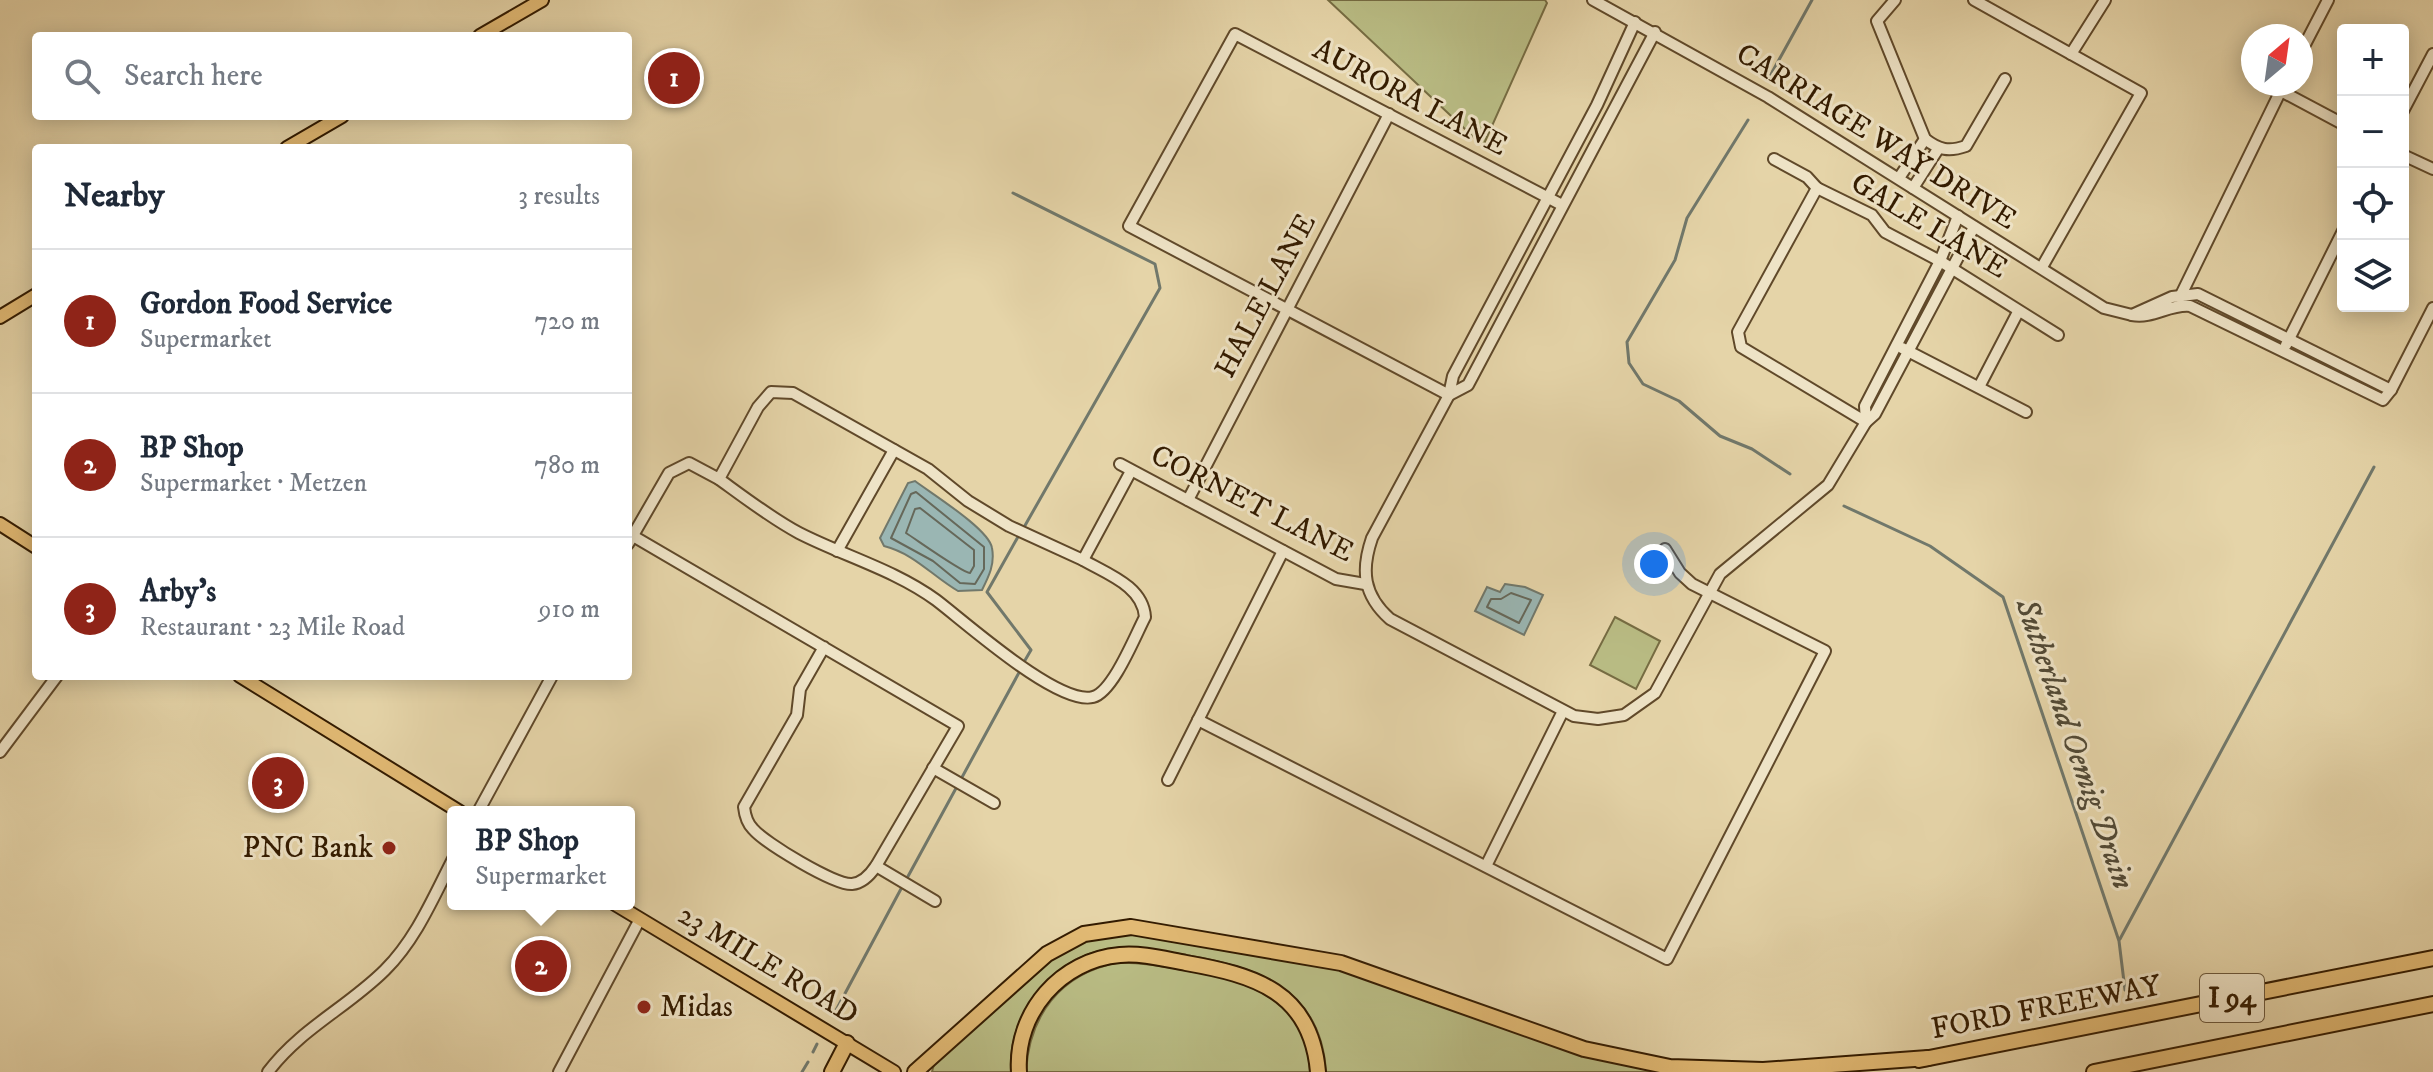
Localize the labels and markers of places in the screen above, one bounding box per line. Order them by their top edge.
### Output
pin: 1 [648,48,700,108]
pin: 3 [252,753,304,813]
place label: PNC Bank [243,830,373,867]
marker: PNC Bank [380,839,398,857]
pin: 2 [515,936,567,996]
place label: Midas [660,989,733,1026]
marker: Midas [635,998,653,1016]

